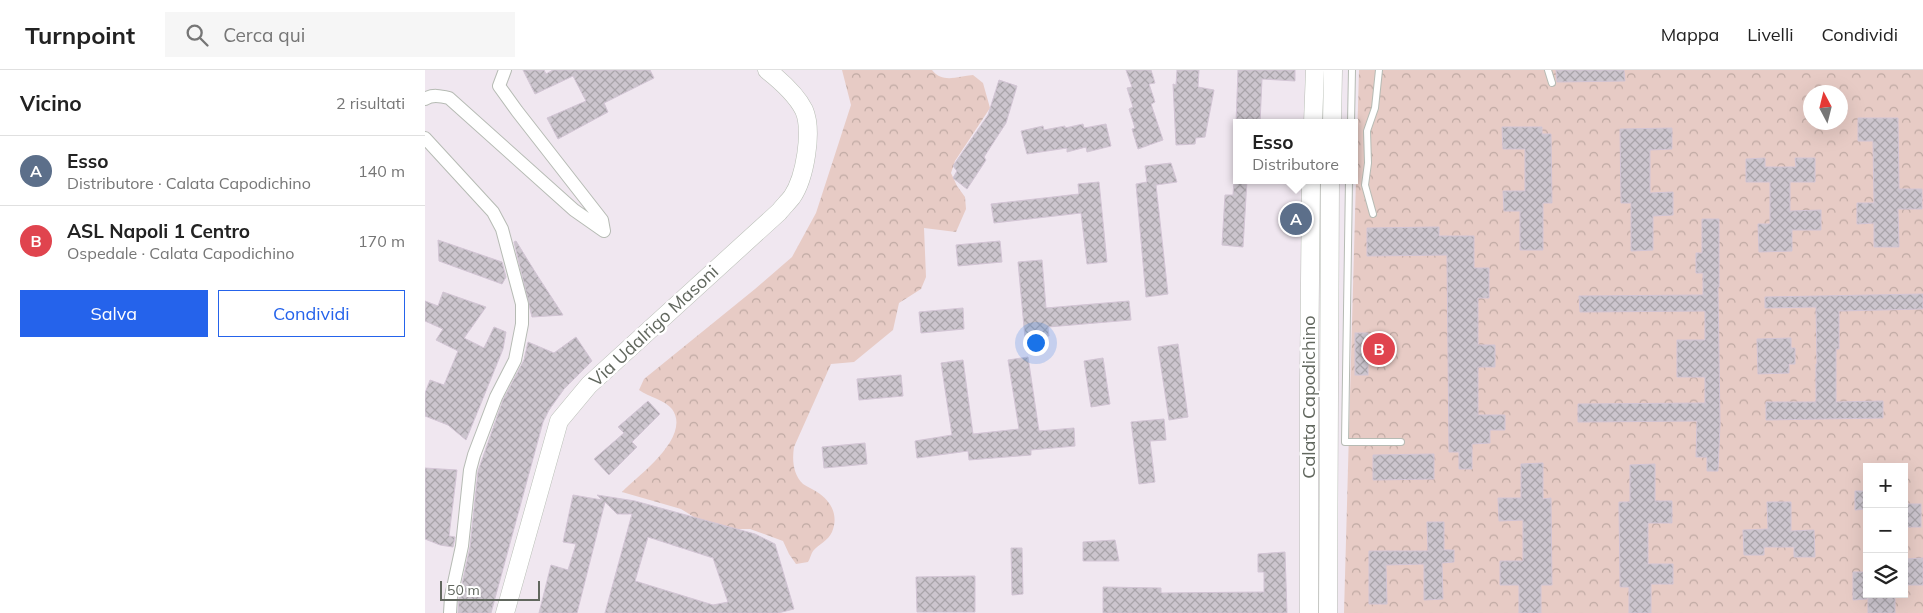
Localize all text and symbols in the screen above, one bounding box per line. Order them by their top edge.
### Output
search box [165,12,515,57]
text: Turnpoint [25,20,135,50]
icon: search [183,21,211,49]
text: Cerca qui [223,23,305,47]
text: Mappa [1661,23,1719,46]
text: Livelli [1747,23,1793,46]
text: Condividi [1821,23,1898,46]
north arrow [1803,85,1848,130]
text: Vicino [20,90,82,116]
text: 2 risultati [336,93,405,113]
popup [1233,119,1358,184]
text: Esso [1252,130,1294,154]
text: Esso [67,149,109,173]
text: Distributore [1252,154,1339,174]
text: A [30,161,42,181]
text: 140 m [358,161,405,181]
text: Distributore · Calata Capodichino [67,173,311,193]
pin: A [1280,200,1312,238]
text: ASL Napoli 1 Centro [67,219,250,243]
text: B [30,231,42,251]
text: 170 m [358,231,405,251]
text: Ospedale · Calata Capodichino [67,243,294,263]
street label: Via Udalrigo Masoni [584,260,723,391]
button: Salva [20,290,208,337]
button: Condividi [218,290,405,337]
street label: Calata Capodichino [1297,315,1320,479]
your location [1023,330,1049,356]
pin: B [1363,330,1395,368]
map controls [1863,463,1908,598]
button: + [1863,463,1908,508]
button: − [1863,508,1908,553]
button: layers [1863,553,1908,598]
scale bar [440,578,540,601]
text: 50 m [447,581,480,599]

